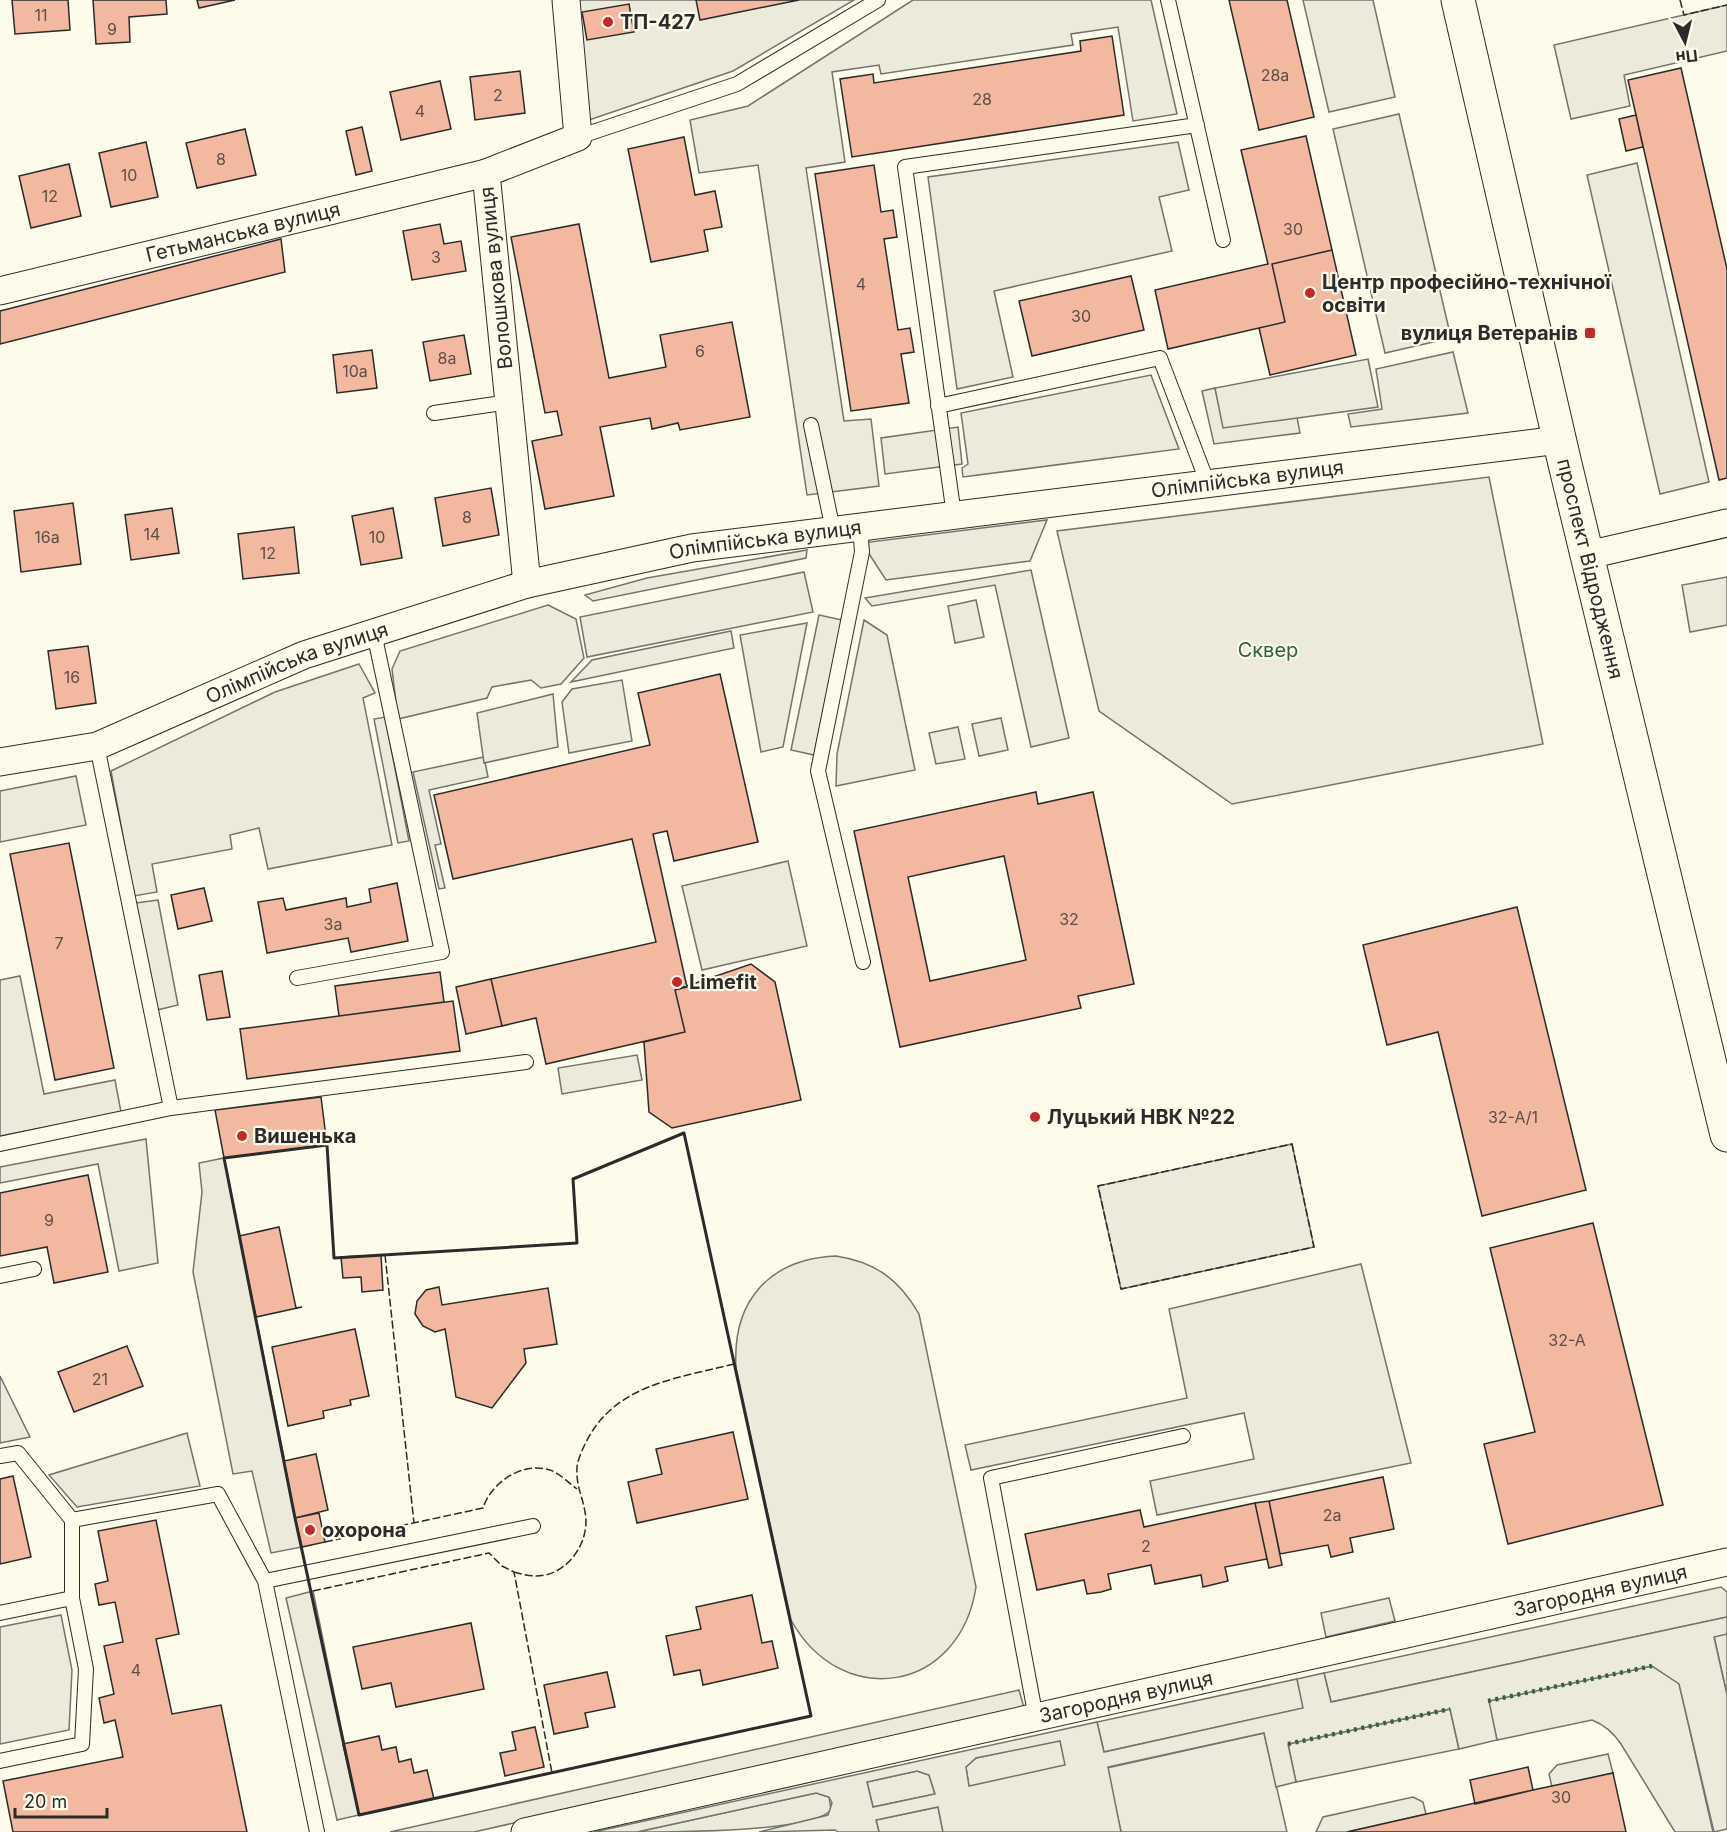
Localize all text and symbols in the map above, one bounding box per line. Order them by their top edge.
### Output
house number: 11 [34,5,48,25]
place label: ТП-427 [620,10,695,34]
north arrow [1655,12,1715,72]
marker: ТП-427 [601,15,615,29]
house number: 9 [107,19,117,39]
text: Пн [1675,46,1699,68]
house number: 28а [1261,65,1289,85]
house number: 2 [493,85,503,105]
house number: 28 [972,89,992,109]
house number: 4 [415,101,425,121]
house number: 8 [216,149,226,169]
house number: 10 [121,165,137,185]
street label: Волошкова вулиця [474,185,518,371]
house number: 12 [42,186,58,206]
street label: Гетьманська вулиця [143,197,343,267]
house number: 30 [1283,219,1303,239]
house number: 3 [431,247,441,267]
place label: Центр професійно-технічної освіти [1322,270,1612,317]
house number: 4 [856,274,866,294]
marker: Центр професійно-технічної освіти [1303,286,1317,300]
house number: 30 [1071,306,1091,326]
place label: вулиця Ветеранів [1401,321,1578,345]
marker: вулиця Ветеранів [1583,326,1597,340]
house number: 6 [695,341,705,361]
house number: 8а [438,348,456,368]
house number: 10а [342,361,368,381]
street label: Олімпійська вулиця [1150,455,1345,503]
street label: проспект Відродження [1552,456,1629,682]
house number: 8 [462,507,472,527]
street label: Олімпійська вулиця [667,515,863,565]
house number: 14 [144,524,160,544]
house number: 16а [34,527,60,547]
house number: 10 [369,527,385,547]
house number: 12 [260,543,276,563]
street label: Олімпійська вулиця [202,617,391,709]
park label: Сквер [1238,638,1298,662]
house number: 16 [64,667,80,687]
house number: 32 [1059,909,1079,929]
house number: 3а [324,914,342,934]
house number: 7 [54,933,64,953]
place label: Limefit [689,970,757,994]
marker: Limefit [670,975,684,989]
place label: Луцький НВК №22 [1047,1105,1235,1129]
house number: 32-A/1 [1488,1107,1538,1127]
marker: Луцький НВК №22 [1028,1110,1042,1124]
place label: Вишенька [254,1124,356,1148]
marker: Вишенька [235,1129,249,1143]
house number: 9 [44,1210,54,1230]
house number: 32-A [1548,1330,1586,1350]
house number: 21 [92,1369,108,1389]
house number: 2а [1323,1505,1341,1525]
place label: охорона [322,1518,406,1542]
marker: охорона [303,1523,317,1537]
house number: 2 [1141,1536,1151,1556]
street label: Загородня вулиця [1511,1559,1689,1622]
house number: 4 [131,1660,141,1680]
street label: Загородня вулиця [1037,1666,1215,1728]
scale bar [15,1781,106,1819]
house number: 30 [1551,1787,1571,1807]
text: 20 m [24,1791,67,1812]

